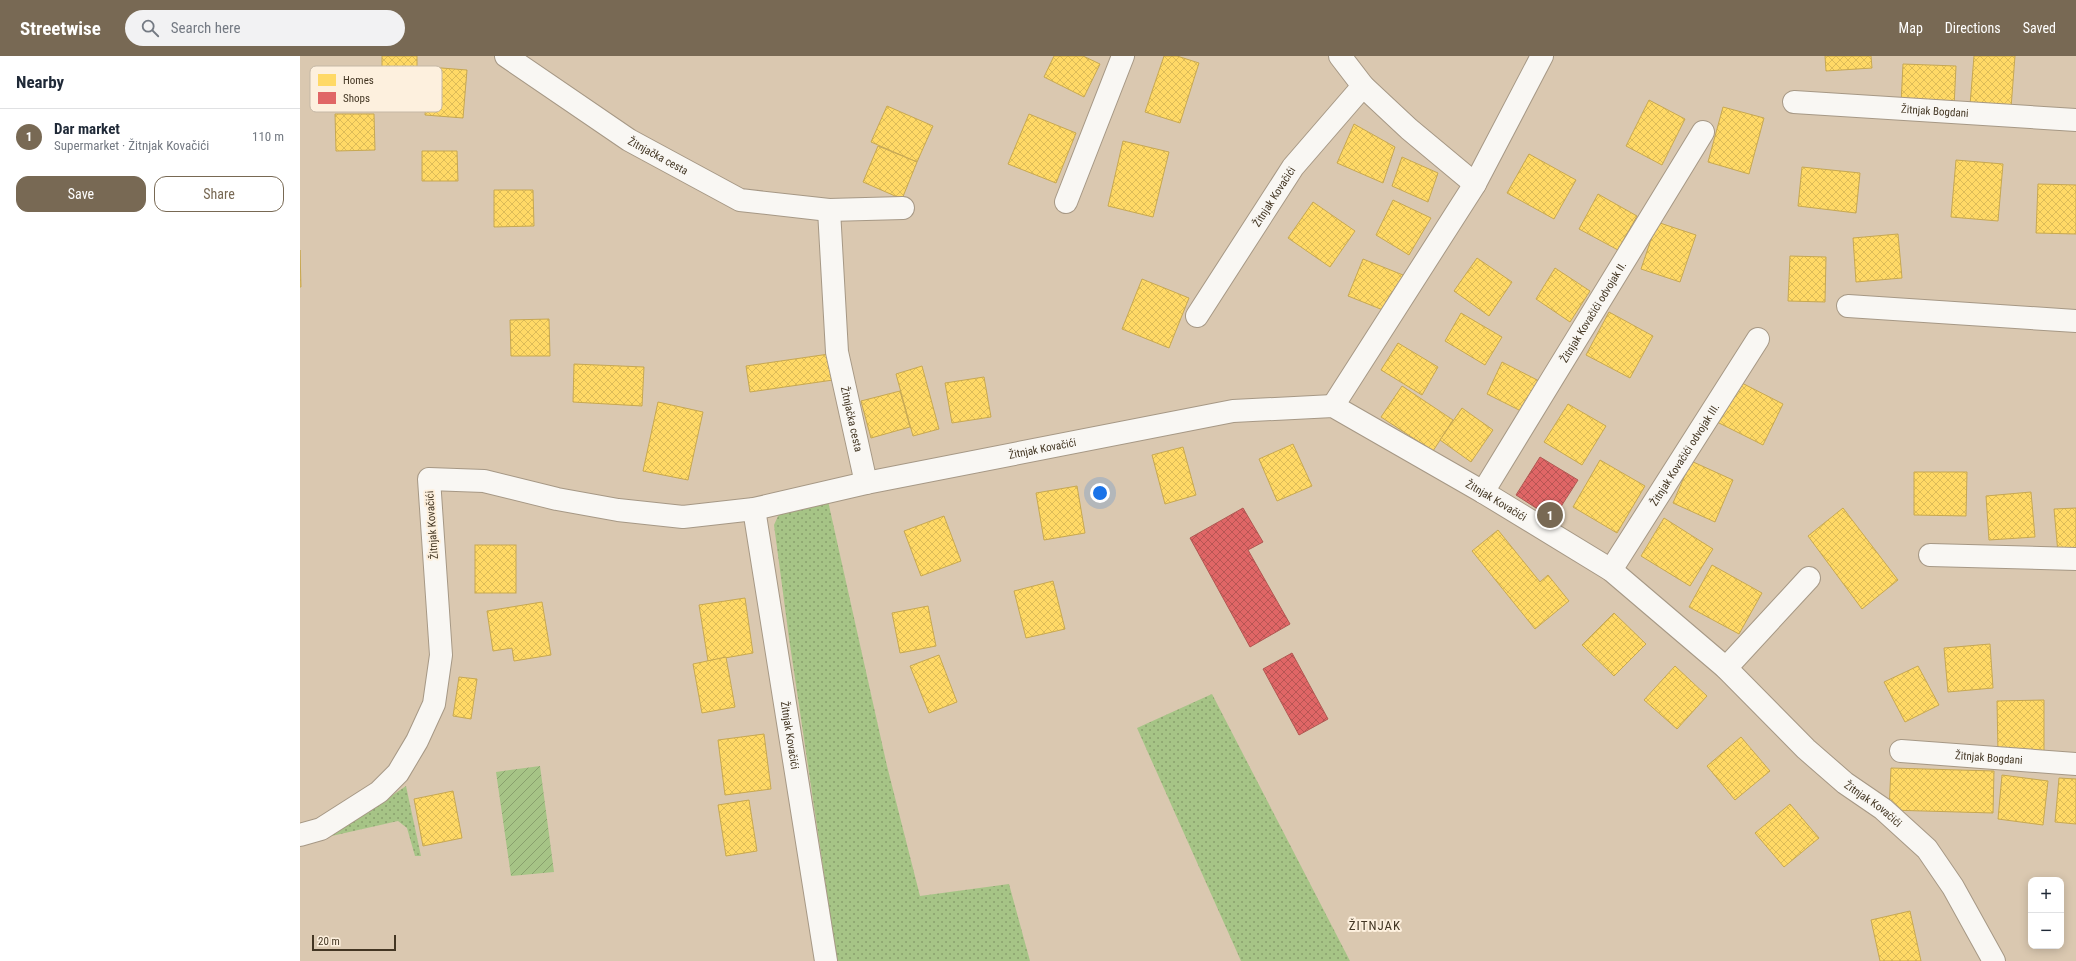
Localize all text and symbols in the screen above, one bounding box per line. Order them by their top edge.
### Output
search box [125,10,405,46]
text: Streetwise [20,17,101,40]
icon: search [139,17,161,39]
text: Search here [171,19,241,37]
text: Map [1899,20,1923,36]
text: Directions [1945,20,2001,36]
text: Saved [2023,20,2056,36]
legend [310,66,442,112]
text: Nearby [16,72,64,92]
text: Homes [343,74,374,87]
text: Shops [343,92,370,105]
street label: Žitnjak Bogdani [1901,102,1969,120]
text: Dar market [54,120,120,138]
text: 1 [26,129,32,144]
text: 110 m [252,129,284,144]
street label: Žitnjačka cesta [626,134,690,177]
text: Supermarket · Žitnjak Kovačići [54,138,209,153]
street label: Žitnjak Kovačići [1250,164,1298,229]
button: Save [16,176,146,212]
button: Share [154,176,284,212]
street label: Žitnjak Kovačići odvojak II. [1557,259,1629,365]
street label: Žitnjačka cesta [838,385,865,453]
street label: Žitnjak Kovačići odvojak III. [1647,401,1722,508]
street label: Žitnjak Kovačići [1007,435,1077,461]
street label: Žitnjak Kovačići [1464,477,1529,524]
your location [1090,483,1110,503]
street label: Žitnjak Kovačići [423,490,441,560]
pin: 1 [1537,500,1563,530]
street label: Žitnjak Kovačići [778,700,802,770]
street label: Žitnjak Bogdani [1955,749,2023,767]
street label: Žitnjak Kovačići [1842,778,1905,829]
map controls [2028,877,2064,949]
button: + [2028,877,2064,913]
button: − [2028,913,2064,949]
district label: ŽITNJAK [1349,918,1401,933]
scale bar [312,933,396,952]
text: 20 m [318,935,340,948]

